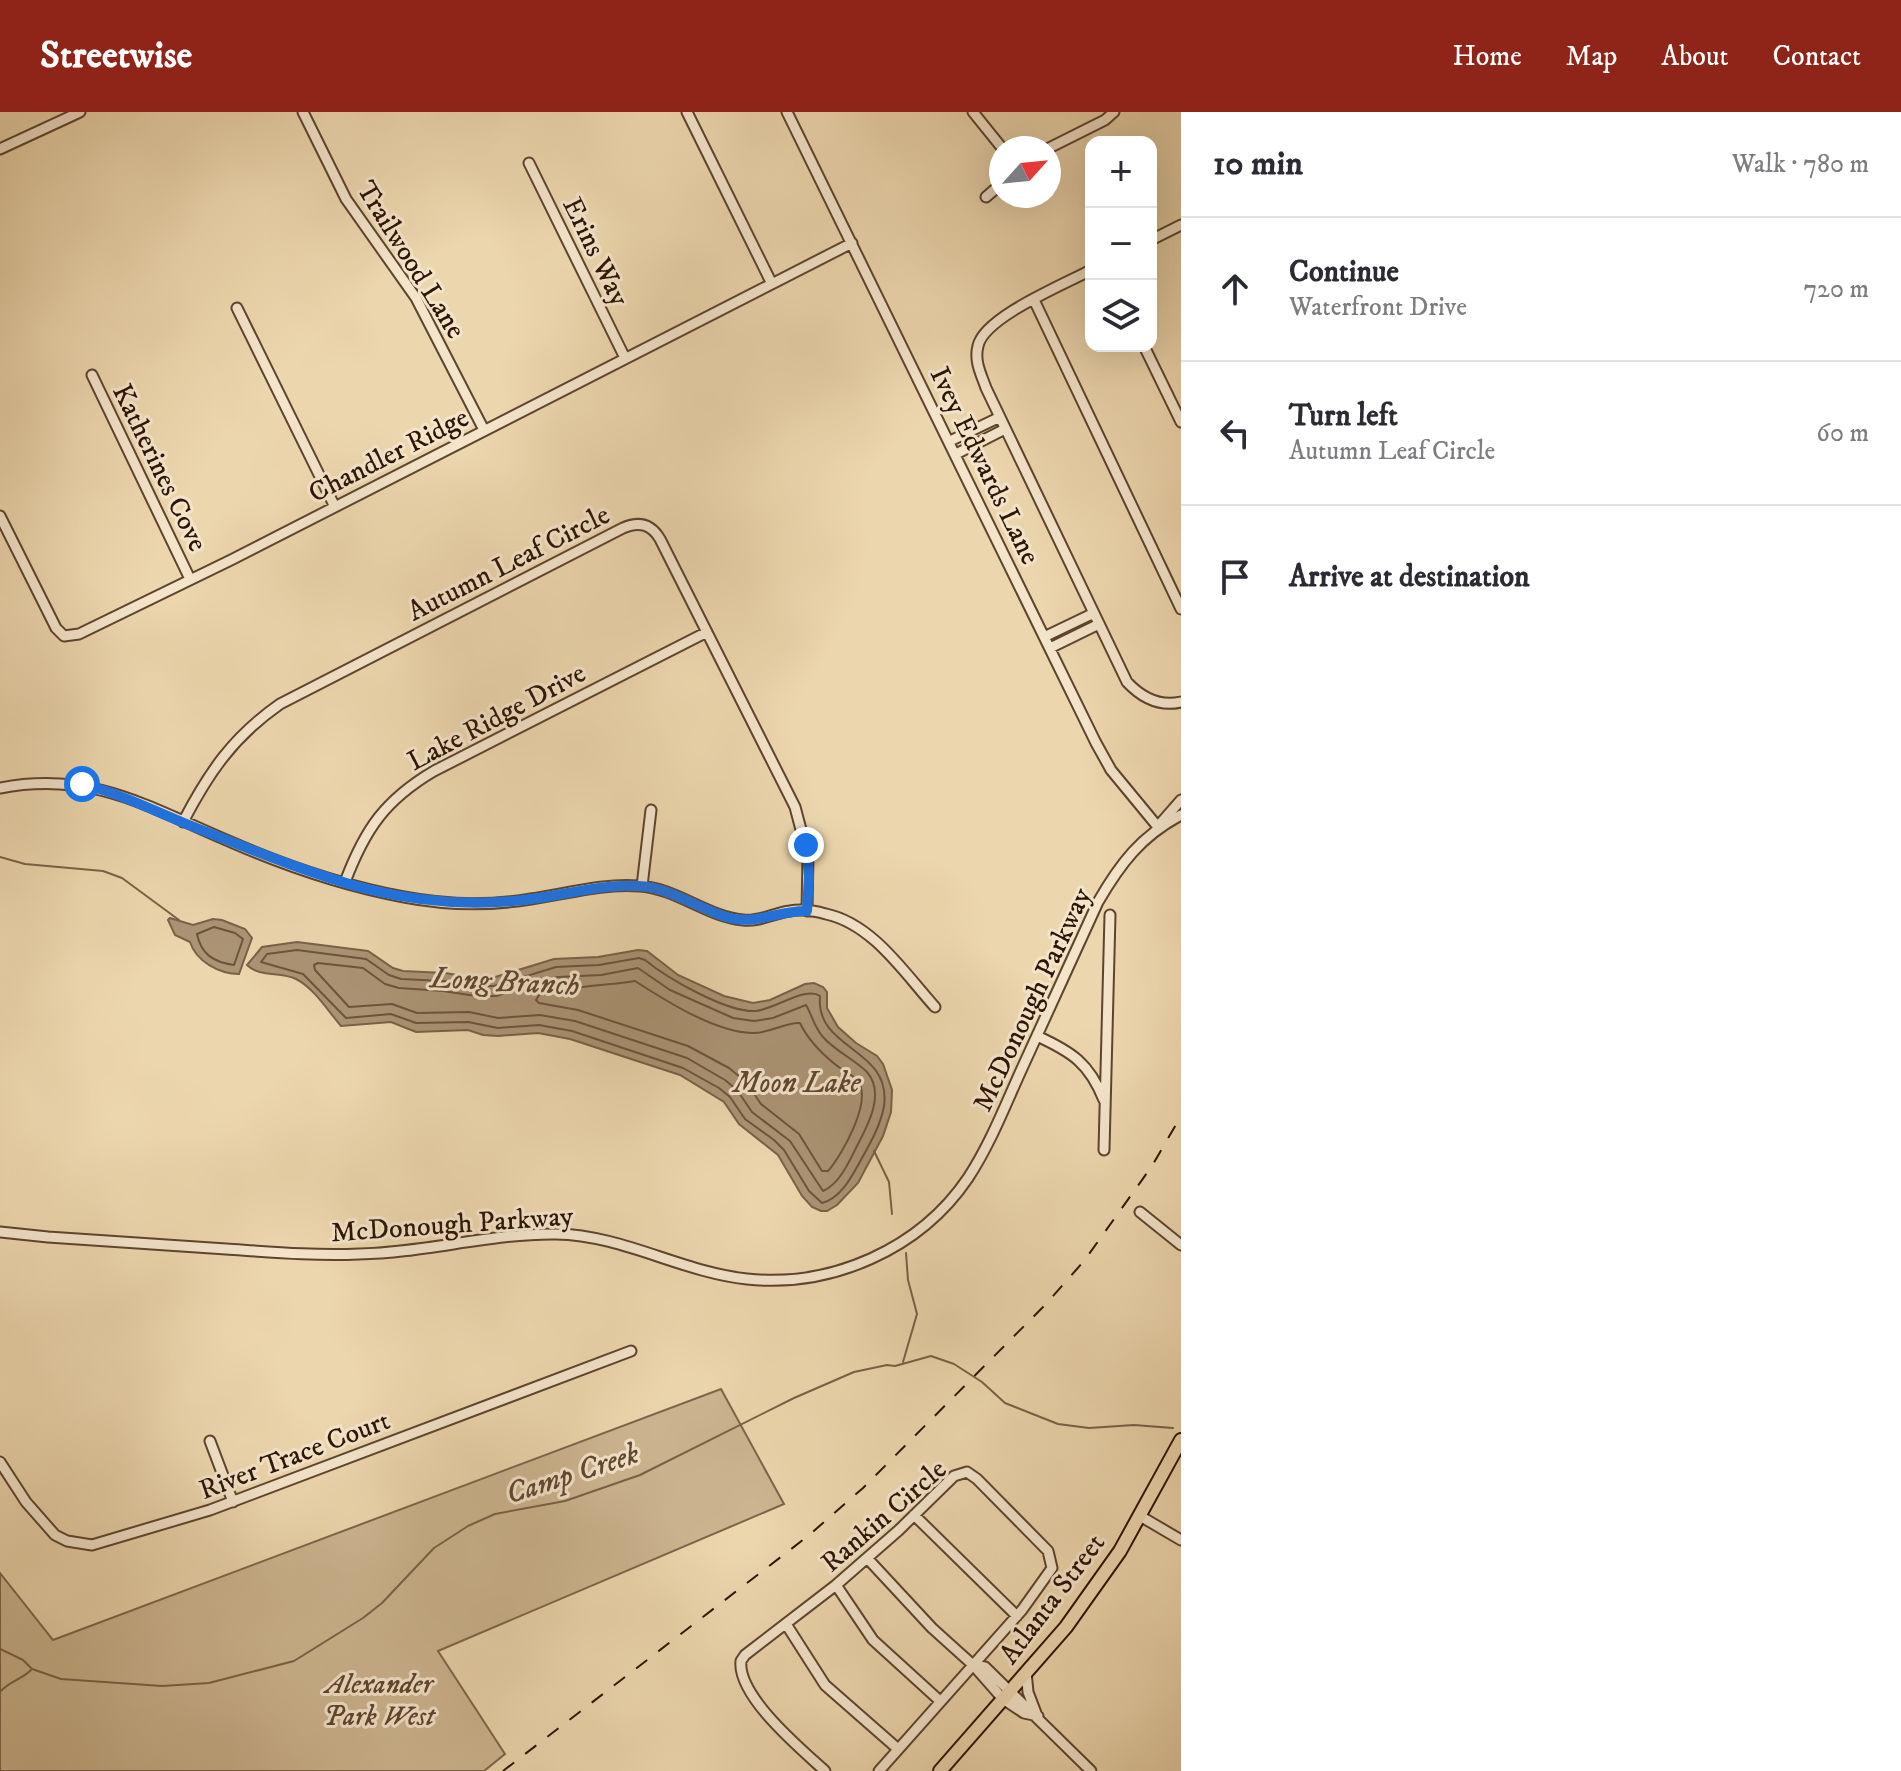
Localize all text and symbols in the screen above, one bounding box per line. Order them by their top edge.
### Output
text: Streetwise [40,32,192,80]
text: Home [1453,39,1522,74]
text: Map [1566,39,1617,74]
text: About [1661,39,1728,74]
text: Contact [1772,39,1861,74]
north arrow [989,136,1061,208]
map controls [1085,136,1157,352]
button: + [1085,136,1157,208]
text: 10 min [1213,143,1303,185]
text: Walk · 780 m [1732,148,1869,181]
street label: Trailwood Lane [348,174,473,345]
street label: Erins Way [554,192,637,312]
button: − [1085,208,1157,280]
text: Continue [1289,254,1399,291]
icon: ahead [1213,267,1257,311]
text: 720 m [1803,273,1869,306]
button: layers [1085,280,1157,352]
text: Waterfront Drive [1289,291,1467,324]
street label: Ivey Edwards Lane [922,361,1048,570]
street label: Katherines Cove [104,378,215,557]
text: Turn left [1289,398,1398,435]
street label: Chandler Ridge [303,400,475,511]
icon: left [1213,411,1257,455]
text: 60 m [1816,417,1869,450]
text: Autumn Leaf Circle [1289,435,1495,468]
street label: Autumn Leaf Circle [402,497,616,629]
icon: arrive [1213,555,1257,599]
text: Arrive at destination [1289,559,1530,596]
street label: Lake Ridge Drive [402,656,592,779]
route start [64,766,100,802]
route end [788,827,824,863]
street label: McDonough Parkway [965,882,1100,1117]
water label: Long Branch [427,960,580,1005]
water label: Moon Lake [731,1065,862,1102]
street label: McDonough Parkway [330,1199,575,1250]
street label: River Trace Court [194,1403,395,1508]
water label: Camp Creek [501,1435,644,1513]
street label: Rankin Circle [814,1452,954,1580]
street label: Atlanta Street [992,1527,1113,1671]
park label: Alexander Park West [322,1667,437,1734]

